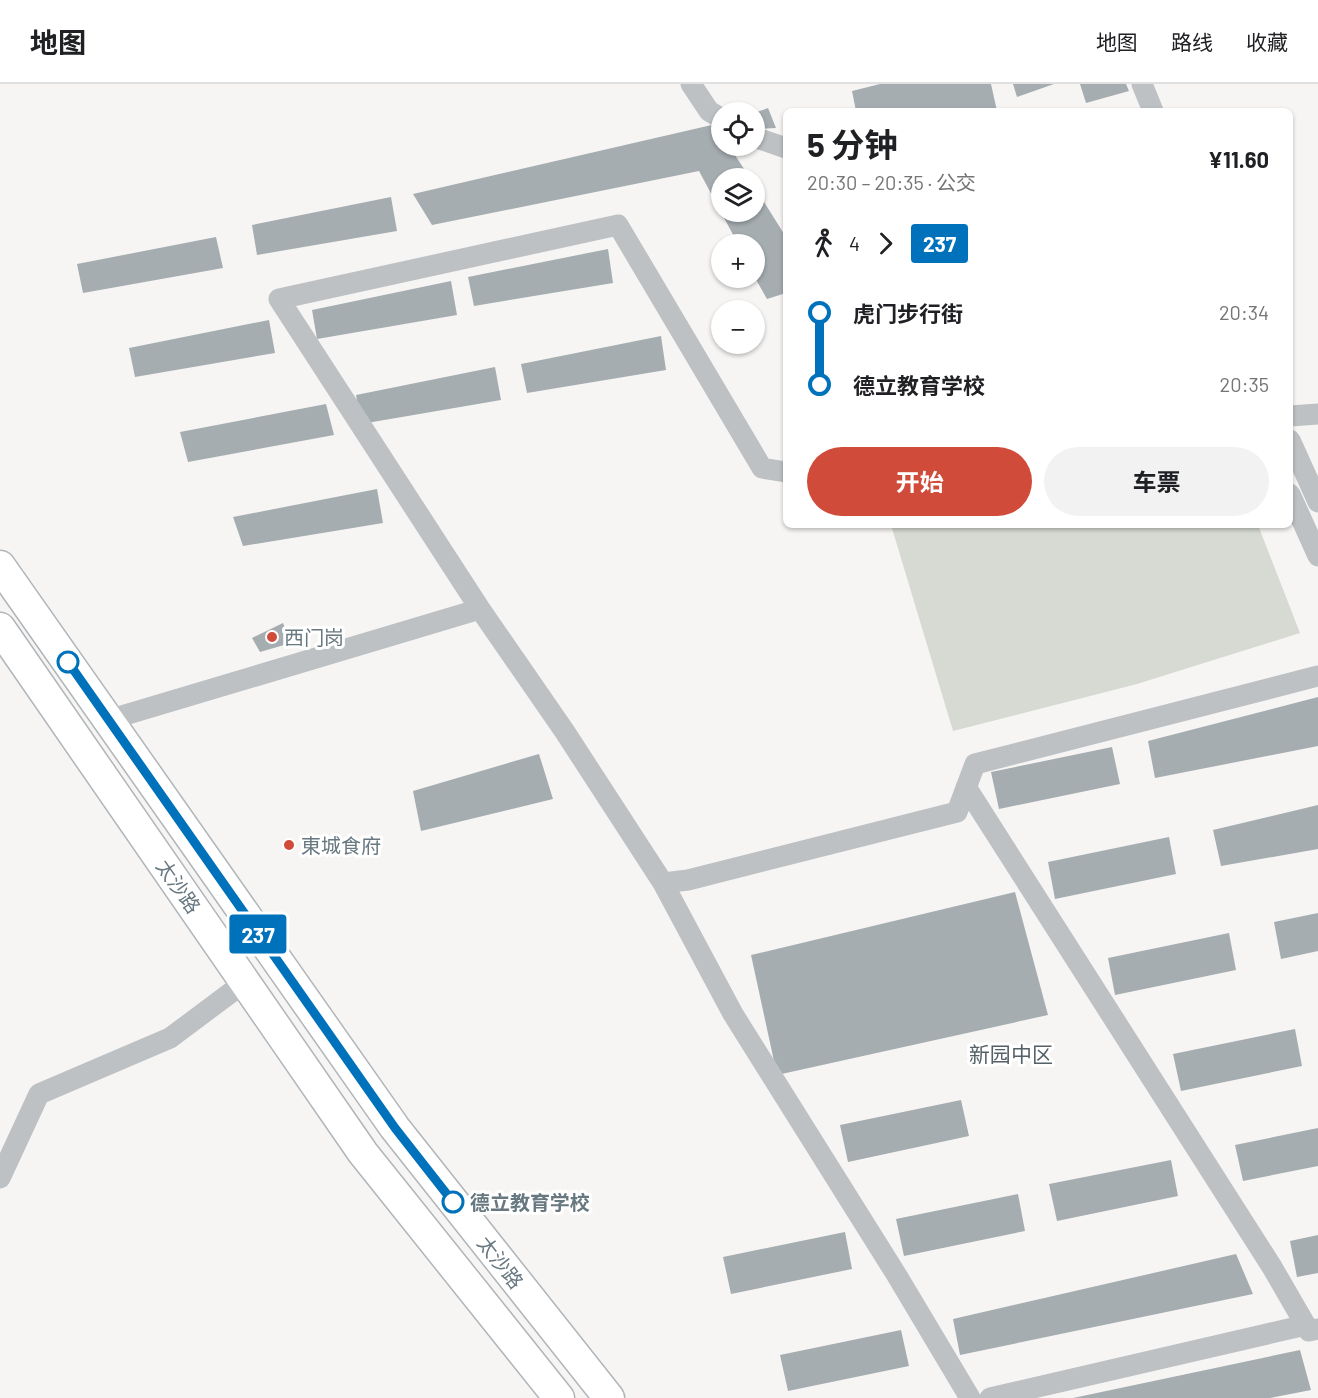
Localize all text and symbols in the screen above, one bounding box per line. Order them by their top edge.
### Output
text: 地图 [30,25,86,59]
text: 地图 [1096,29,1138,54]
text: 路线 [1171,29,1213,54]
text: 收藏 [1246,29,1288,54]
map controls [711,102,765,354]
button: locate [711,102,765,156]
text: 5 分钟 [807,124,897,164]
text: ¥11.60 [1208,146,1269,172]
button: layers [711,168,765,222]
text: 20:30 – 20:35 · 公交 [807,170,976,194]
icon: walk [807,227,840,260]
icon: forward [869,227,902,260]
text: 4 [849,231,860,255]
text: 237 [923,231,956,256]
button: + [711,234,765,288]
button: − [711,300,765,354]
text: 虎门步行街 [853,300,963,326]
text: 20:34 [1219,300,1269,324]
text: 德立教育学校 [853,372,985,398]
text: 20:35 [1220,372,1269,396]
button: 开始 [807,447,1032,516]
button: 车票 [1044,447,1269,516]
place label: 西门岗 [284,625,344,649]
marker: 西门岗 [265,630,279,644]
unlabelled marker [57,651,79,673]
place label: 東城食府 [301,833,381,857]
marker: 東城食府 [282,838,296,852]
street label: 太沙路 [152,855,206,917]
line badge: 237 [224,914,292,954]
text: 237 [241,922,275,947]
district label: 新园中区 [969,1041,1053,1066]
place label: 德立教育学校 [470,1190,590,1214]
marker: 德立教育学校 [442,1191,464,1213]
street label: 太沙路 [473,1231,529,1293]

